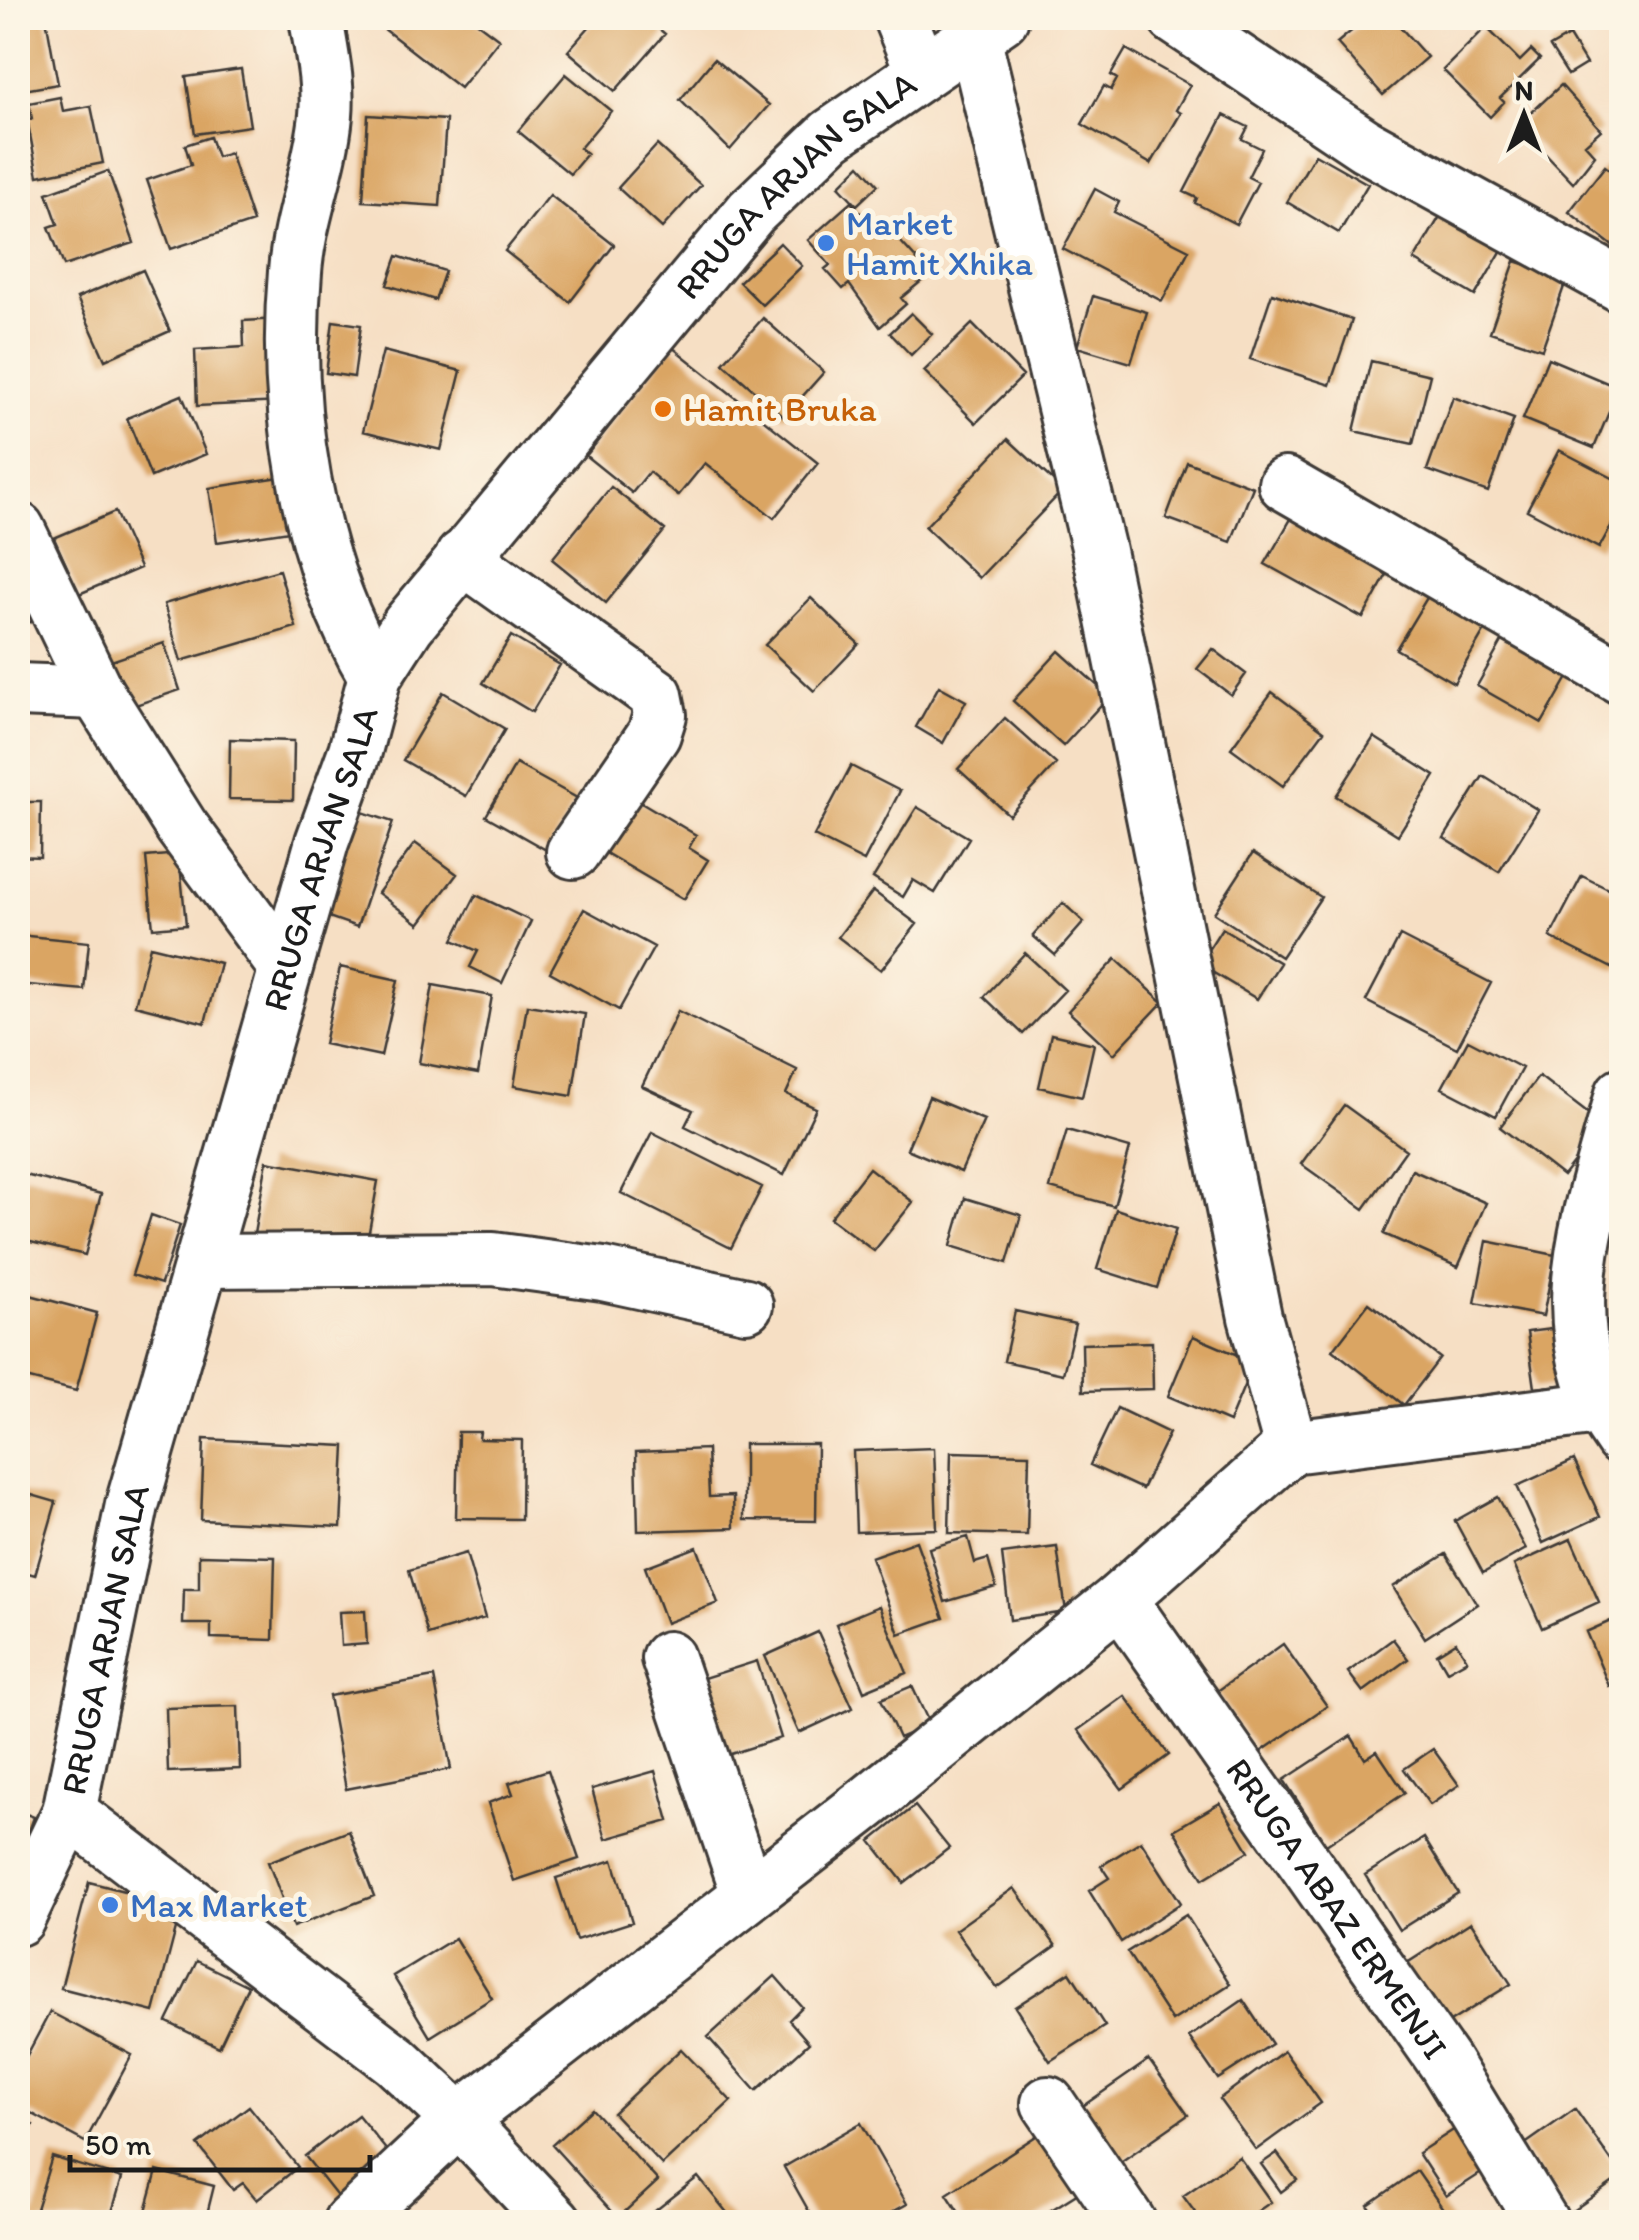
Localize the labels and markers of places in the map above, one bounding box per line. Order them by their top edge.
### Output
place label: Market Hamit Xhika [846,202,1033,284]
marker: Market Hamit Xhika [815,232,837,254]
place label: Hamit Bruka [683,388,877,430]
marker: Hamit Bruka [652,398,674,420]
place label: Max Market [130,1884,308,1926]
marker: Max Market [99,1894,121,1916]

